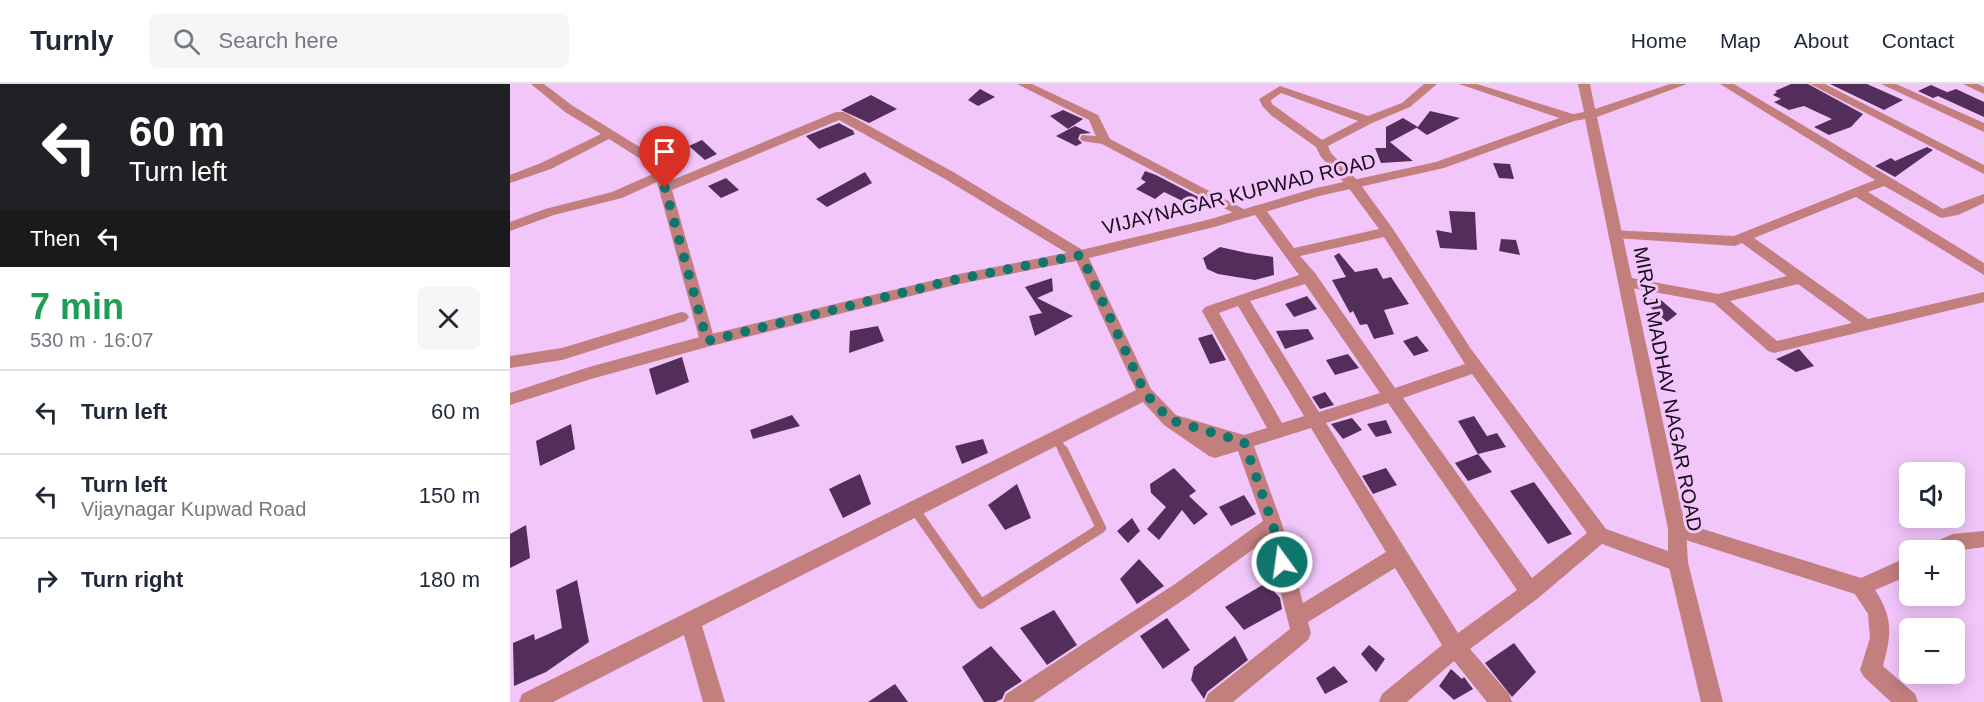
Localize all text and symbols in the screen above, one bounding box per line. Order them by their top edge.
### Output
search box [149,14,569,68]
text: Turnly [30,25,113,56]
icon: search [170,25,203,58]
text: Search here [218,28,338,53]
text: Home [1631,29,1687,52]
text: Map [1720,29,1761,52]
text: About [1794,29,1849,52]
text: Contact [1882,29,1954,52]
icon: left [30,108,108,186]
text: 60 m [129,108,225,155]
pin [639,126,690,188]
icon: arrive [648,135,681,168]
street label: VIJAYNAGAR KUPWAD ROAD [1100,149,1378,239]
text: Turn left [129,157,227,187]
icon: left [92,222,125,255]
text: Then [30,226,80,251]
street label: MIRAJ MADHAV NAGAR ROAD [1630,245,1706,533]
text: 7 min [30,286,124,327]
button: close [417,287,480,350]
text: 530 m · 16:07 [30,329,153,351]
icon: left [30,396,63,429]
text: Turn left [81,399,167,424]
text: 60 m [431,399,480,424]
map controls [1899,462,1965,684]
button: sound [1899,462,1965,528]
text: Turn left [81,472,167,497]
icon: left [30,480,63,513]
text: 150 m [419,483,480,508]
text: Vijaynagar Kupwad Road [81,498,306,520]
position arrow [1250,530,1314,594]
button: + [1899,540,1965,606]
icon: right [30,564,63,597]
text: Turn right [81,567,183,592]
text: 180 m [419,567,480,592]
button: − [1899,618,1965,684]

